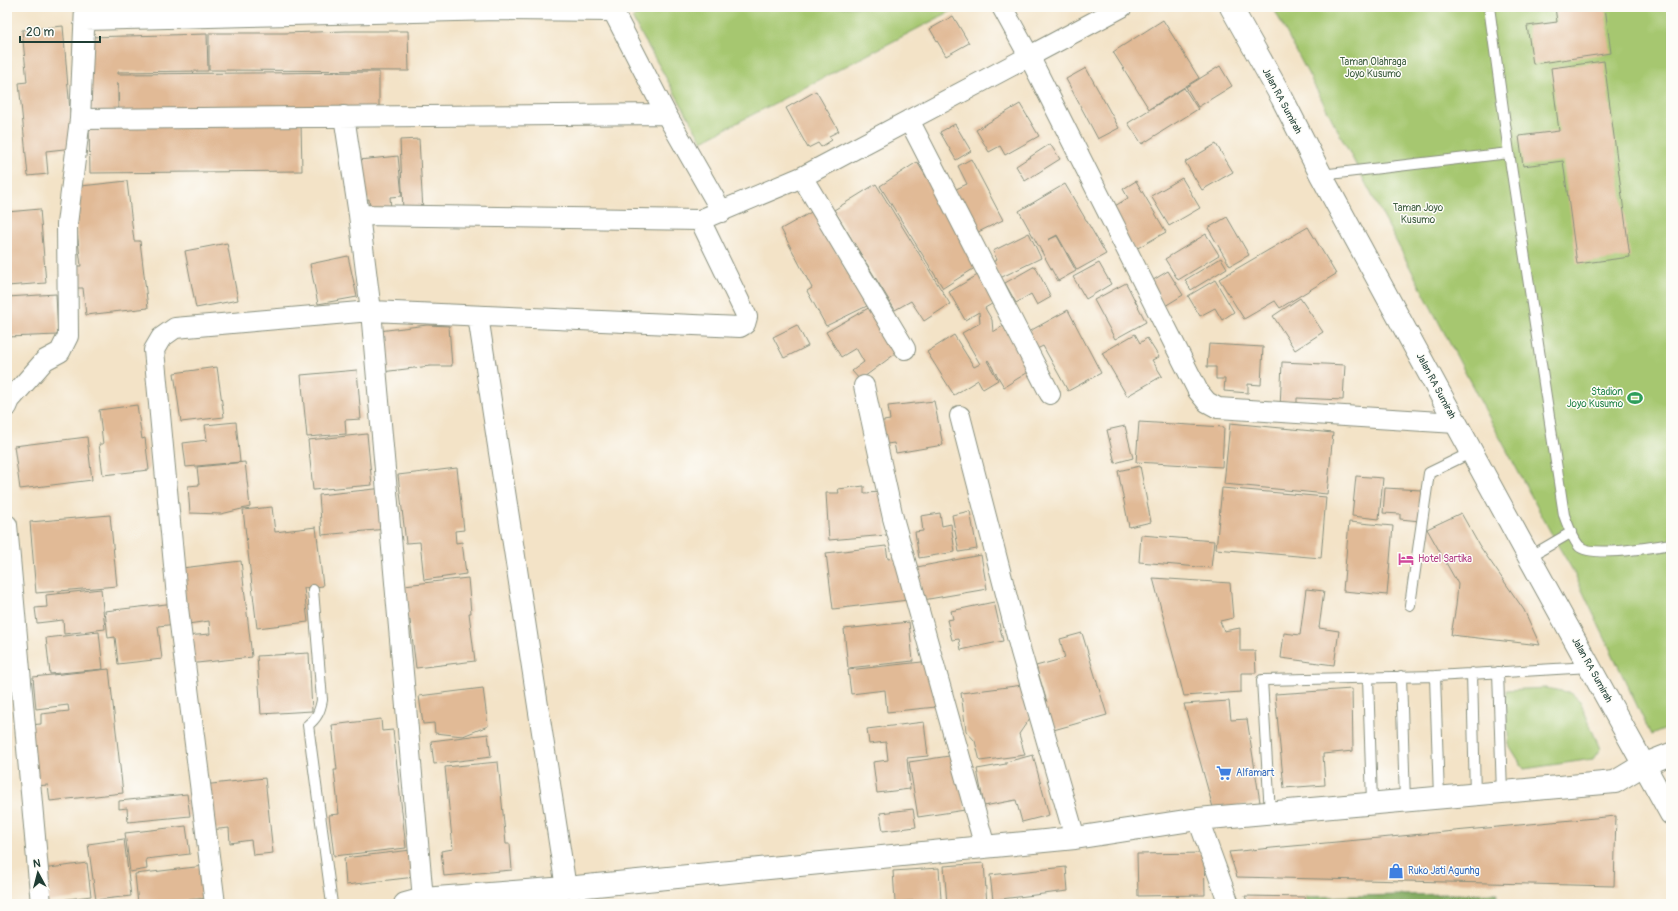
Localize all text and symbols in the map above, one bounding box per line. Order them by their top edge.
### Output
scale bar [20,18,100,44]
text: 20 m [26,25,55,40]
park label: Taman Olahraga Joyo Kusumo [1340,56,1407,80]
street label: Jalan RA Sumirah [1260,66,1304,136]
park label: Taman Joyo Kusumo [1393,202,1444,226]
street label: Jalan RA Sumirah [1414,351,1458,421]
place label: Stadion Joyo Kusumo [1567,386,1624,410]
sports icon: Stadion Joyo Kusumo [1626,389,1644,407]
hotel icon: Hotel Sartika [1397,550,1415,568]
place label: Hotel Sartika [1418,553,1472,565]
street label: Jalan RA Sumirah [1569,635,1615,705]
supermarket icon: Alfamart [1215,764,1233,782]
place label: Alfamart [1236,767,1275,779]
north arrow [18,853,58,893]
text: N [32,857,42,870]
shop icon: Ruko Jati Agunhg [1387,862,1405,880]
place label: Ruko Jati Agunhg [1408,865,1480,877]

